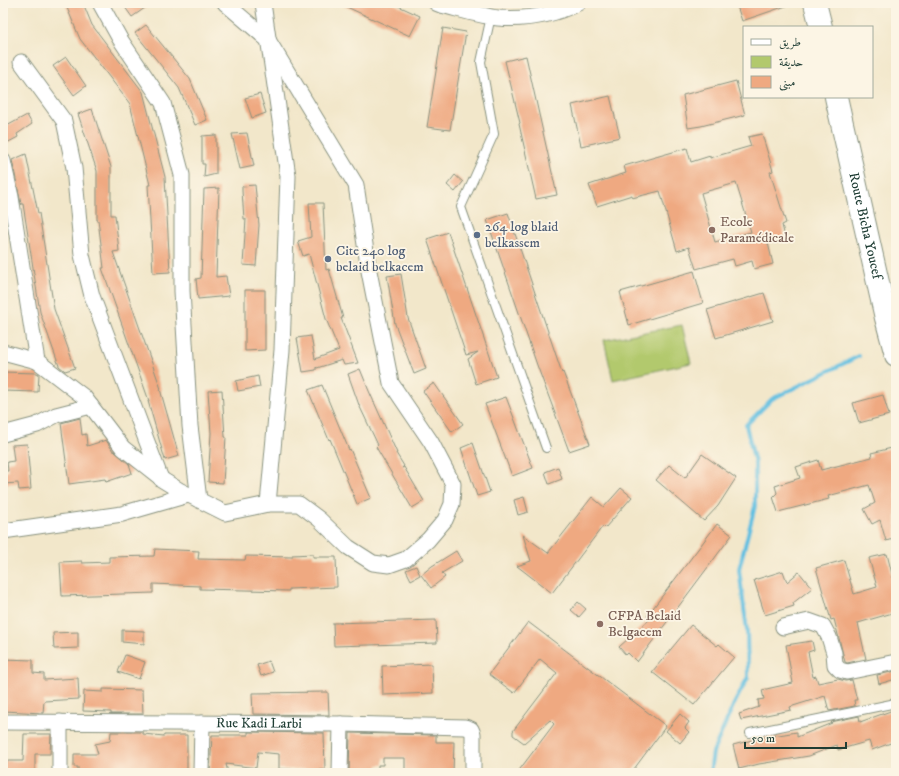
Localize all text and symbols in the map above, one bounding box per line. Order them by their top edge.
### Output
legend [743,26,873,98]
text: طريق [779,35,801,50]
text: حديقة [779,55,803,70]
text: مبنى [779,75,795,91]
street label: Route Bicha Youcef [844,171,886,283]
place label: Ecole Paramédicale [720,213,794,247]
place label: 264 log blaid belkassem [485,218,558,252]
marker: Ecole Paramédicale [707,225,717,235]
marker: 264 log blaid belkassem [472,230,482,240]
place label: Cite 240 log belaid belkacem [336,242,424,276]
marker: Cite 240 log belaid belkacem [323,254,333,264]
place label: CFPA Belaid Belgacem [608,607,681,641]
marker: CFPA Belaid Belgacem [595,619,605,629]
street label: Rue Kadi Larbi [216,714,302,733]
scale bar [745,724,846,750]
text: 50 m [751,731,775,746]

